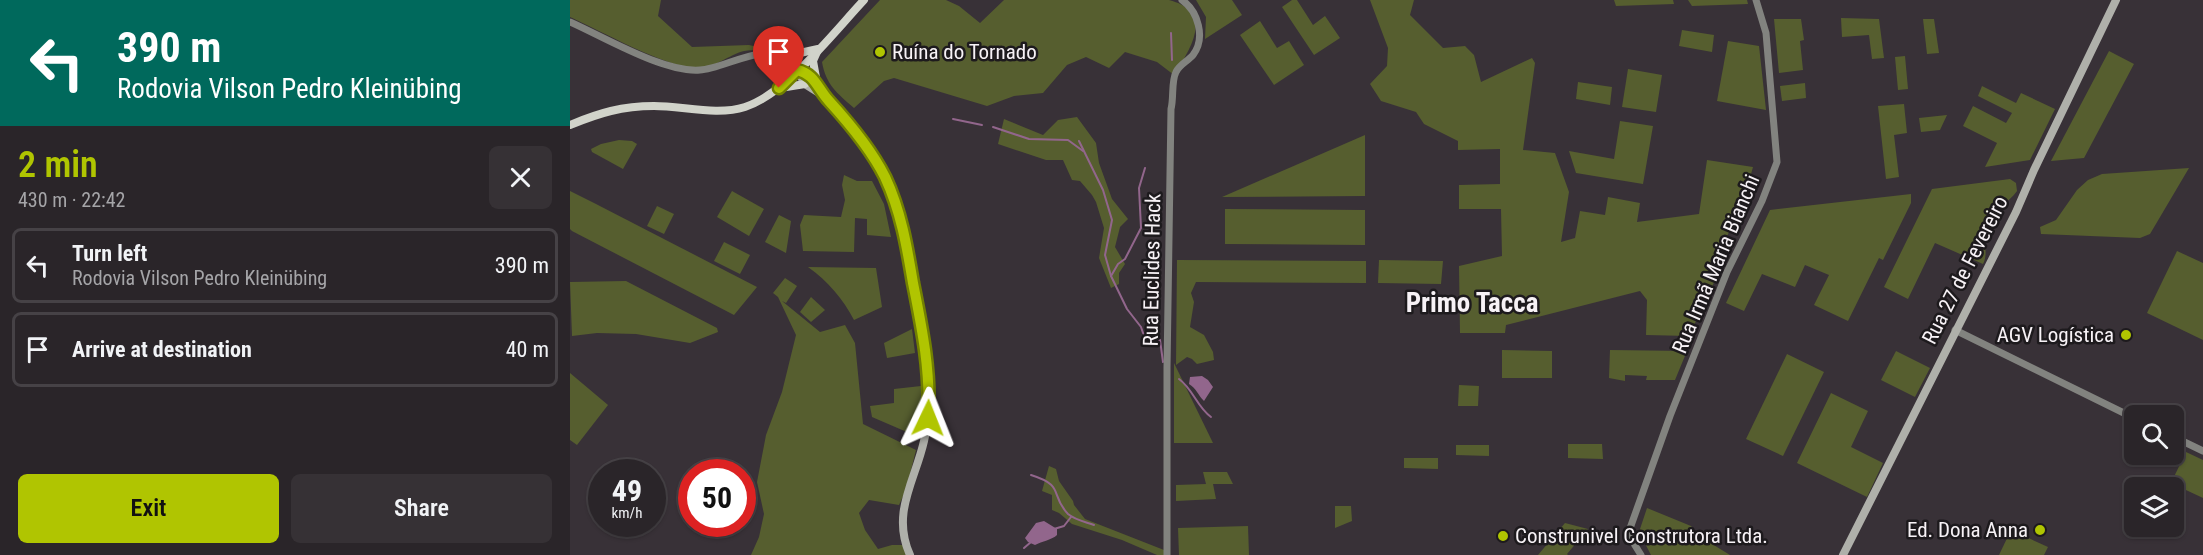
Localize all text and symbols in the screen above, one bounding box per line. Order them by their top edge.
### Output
text: 390 m [117,23,222,72]
icon: left [18,24,96,102]
pin [753,26,804,88]
icon: arrive [762,35,795,68]
place label: Ruína do Tornado [892,40,1037,64]
marker: Ruína do Tornado [873,45,887,59]
text: Rodovia Vilson Pedro Kleinübing [117,73,462,105]
text: 2 min [18,144,98,186]
button: close [489,146,552,209]
street label: Rua Irmã Maria Bianchi [1667,171,1765,357]
text: 430 m · 22:42 [18,188,125,212]
street label: Rua 27 de Fevereiro [1917,192,2013,348]
street label: Rua Euclides Hack [1139,193,1165,347]
text: Turn left [72,241,147,266]
icon: left [21,249,54,282]
text: 390 m [495,253,549,278]
text: Rodovia Vilson Pedro Kleinübing [72,266,327,290]
district label: Primo Tacca [1406,287,1538,319]
place label: AGV Logística [1997,323,2114,347]
marker: AGV Logística [2119,328,2133,342]
icon: arrive [21,333,54,366]
text: Arrive at destination [72,337,252,362]
text: 40 m [506,337,549,362]
position arrow [896,386,960,450]
map controls [2124,405,2184,537]
button: search [2124,405,2184,465]
speed limit sign: 50 [678,459,756,537]
text: 49 [612,473,642,508]
button: Exit [18,474,279,543]
button: Share [291,474,552,543]
button: layers [2124,477,2184,537]
text: km/h [612,504,642,522]
place label: Ed. Dona Anna [1907,518,2028,542]
marker: Ed. Dona Anna [2033,523,2047,537]
place label: Construnivel Construtora Ltda. [1515,524,1768,548]
marker: Construnivel Construtora Ltda. [1496,529,1510,543]

